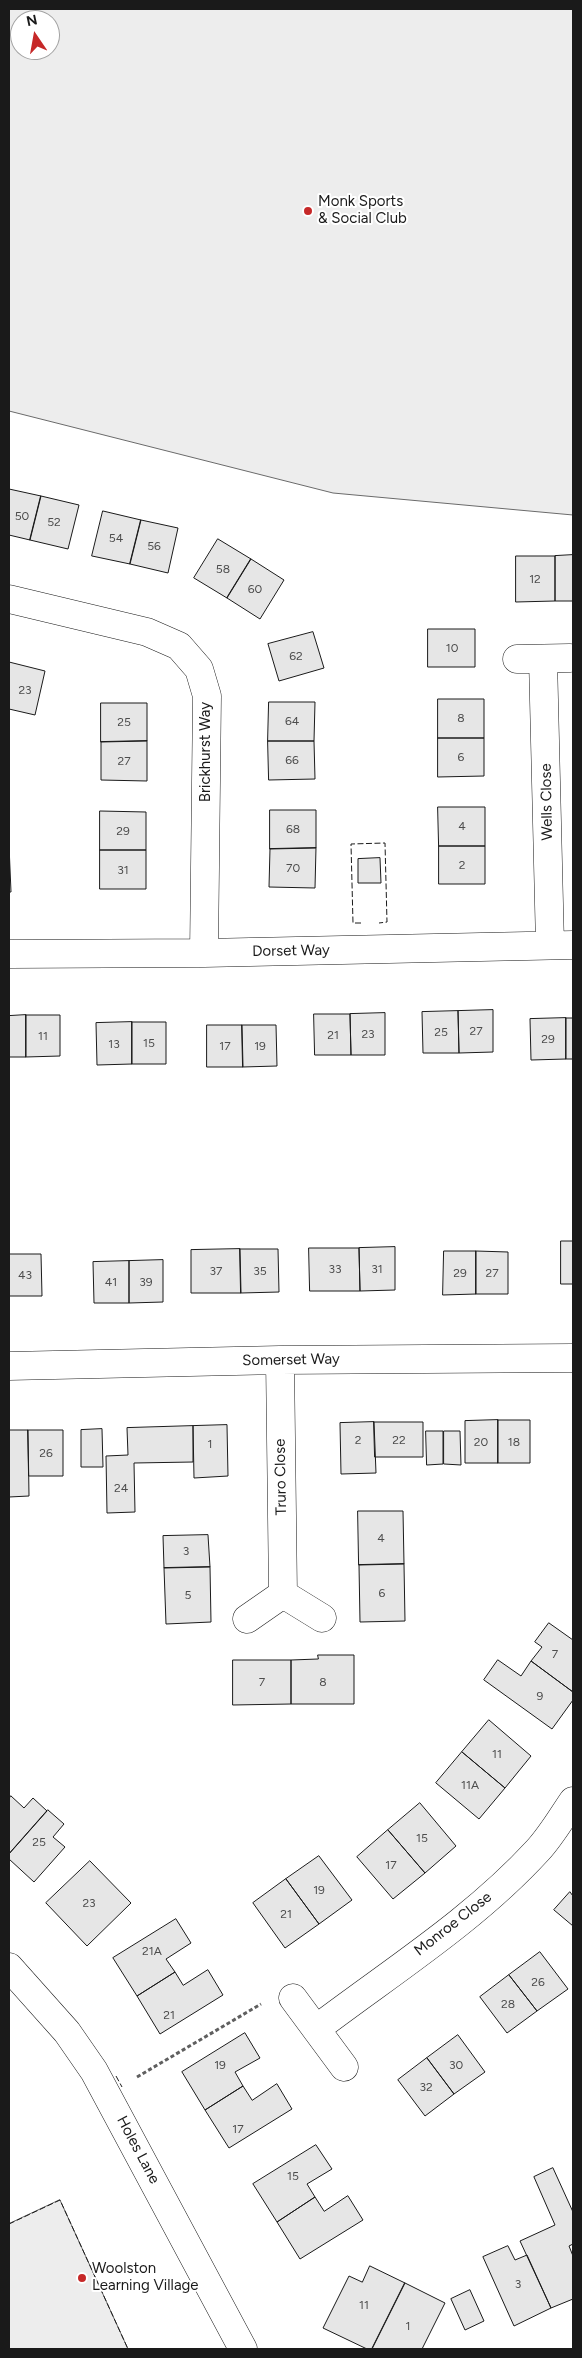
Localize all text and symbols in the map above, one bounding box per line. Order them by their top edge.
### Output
north arrow [10,10,60,60]
text: N [25,11,39,30]
place label: Monk Sports & Social Club [318,193,407,228]
marker: Monk Sports & Social Club [302,205,314,217]
house number: 50 [15,509,29,523]
house number: 52 [47,515,61,529]
house number: 54 [109,531,123,545]
house number: 56 [147,539,161,553]
house number: 58 [216,562,230,576]
house number: 12 [529,572,541,586]
house number: 60 [248,582,262,596]
house number: 10 [446,641,458,655]
house number: 62 [289,649,303,663]
house number: 23 [18,683,32,697]
street label: Brickhurst Way [197,702,215,802]
house number: 8 [457,711,465,725]
house number: 64 [285,714,299,728]
house number: 25 [117,715,131,729]
house number: 6 [458,750,464,764]
house number: 66 [285,753,299,767]
house number: 27 [117,754,131,768]
street label: Wells Close [537,763,557,841]
house number: 4 [458,819,466,833]
house number: 68 [286,822,300,836]
house number: 29 [116,824,130,838]
house number: 2 [459,858,465,872]
house number: 70 [286,861,300,875]
house number: 31 [117,863,129,877]
street label: Dorset Way [252,941,330,961]
house number: 27 [469,1024,483,1038]
house number: 25 [434,1025,448,1039]
house number: 23 [361,1027,375,1041]
house number: 21 [327,1028,339,1042]
house number: 11 [38,1029,48,1043]
house number: 29 [541,1032,555,1046]
house number: 15 [143,1036,155,1050]
house number: 13 [108,1037,120,1051]
house number: 17 [219,1039,231,1053]
house number: 19 [254,1039,266,1053]
house number: 33 [328,1262,342,1276]
house number: 31 [371,1262,383,1276]
house number: 37 [210,1264,222,1278]
house number: 35 [253,1264,267,1278]
house number: 29 [453,1266,467,1280]
house number: 27 [485,1266,499,1280]
house number: 43 [18,1268,32,1282]
house number: 41 [105,1275,117,1289]
house number: 39 [139,1275,153,1289]
street label: Somerset Way [242,1350,340,1370]
house number: 2 [355,1433,361,1447]
house number: 22 [392,1433,406,1447]
house number: 20 [474,1435,488,1449]
house number: 18 [508,1435,520,1449]
house number: 1 [208,1437,212,1451]
street label: Truro Close [271,1439,291,1515]
house number: 26 [39,1446,53,1460]
house number: 24 [114,1481,128,1495]
house number: 4 [377,1531,385,1545]
house number: 3 [183,1544,189,1558]
house number: 6 [379,1586,385,1600]
house number: 5 [185,1588,191,1602]
house number: 7 [552,1647,558,1661]
house number: 7 [259,1675,265,1689]
house number: 8 [319,1675,327,1689]
house number: 9 [537,1689,543,1703]
house number: 11 [492,1747,502,1761]
house number: 11A [461,1778,479,1792]
house number: 15 [416,1831,428,1845]
house number: 25 [32,1835,46,1849]
house number: 17 [385,1858,397,1872]
house number: 19 [313,1883,325,1897]
street label: Monroe Close [411,1888,495,1960]
house number: 23 [82,1896,96,1910]
house number: 21 [280,1907,292,1921]
house number: 21A [142,1944,162,1958]
house number: 26 [531,1975,545,1989]
house number: 28 [501,1997,515,2011]
house number: 21 [163,2008,175,2022]
house number: 19 [214,2058,226,2072]
house number: 30 [449,2058,463,2072]
house number: 32 [419,2080,433,2094]
street label: Holes Lane [113,2113,163,2187]
house number: 17 [232,2122,244,2136]
house number: 15 [287,2169,299,2183]
place label: Woolston Learning Village [92,2260,199,2295]
marker: Woolston Learning Village [76,2272,88,2284]
house number: 3 [515,2277,521,2291]
house number: 11 [359,2298,369,2312]
house number: 1 [406,2319,410,2333]

